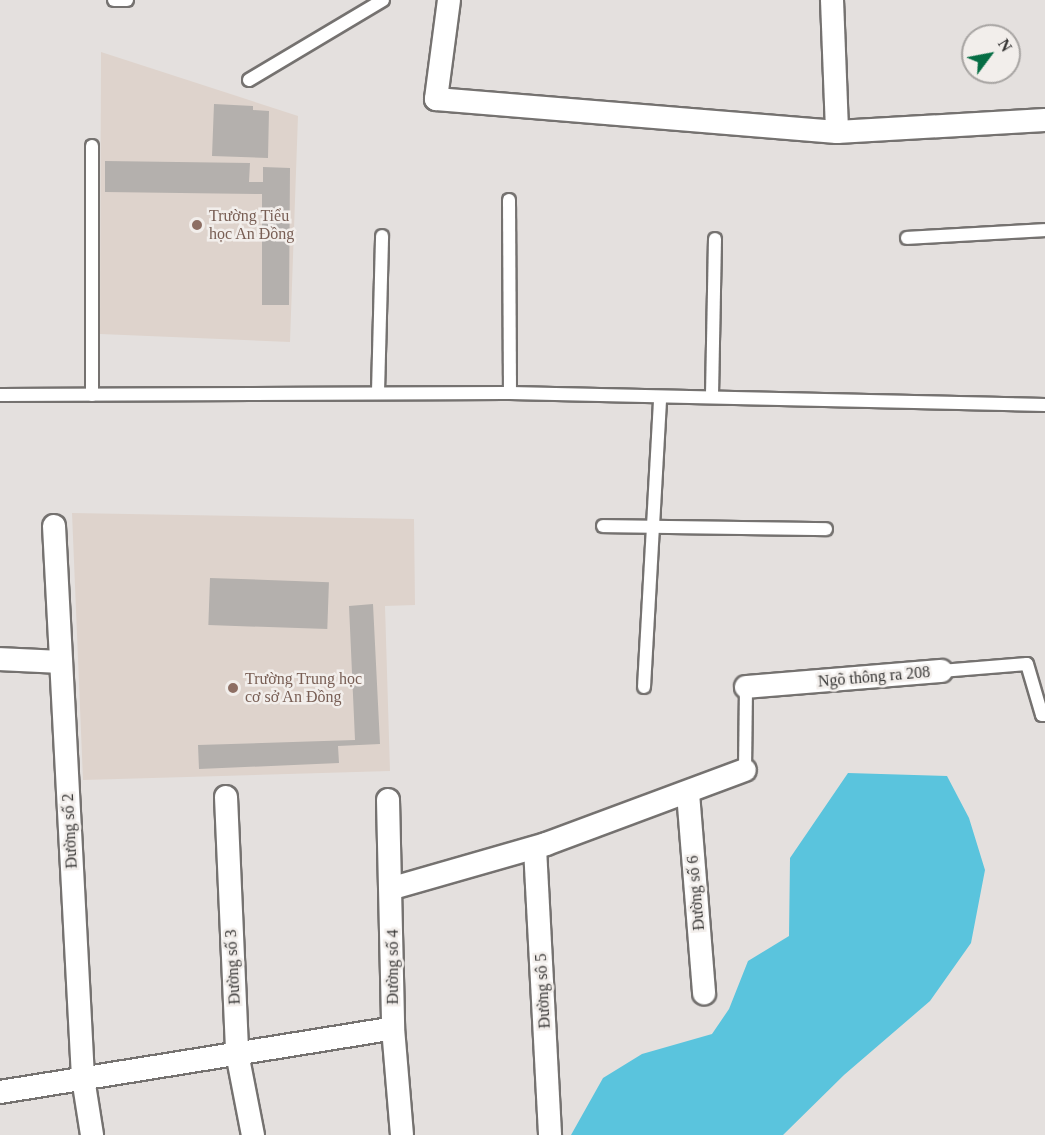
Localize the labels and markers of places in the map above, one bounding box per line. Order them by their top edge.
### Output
place label: Trường Tiểu học An Đồng [209,206,295,244]
marker: Trường Tiểu học An Đồng [190,218,204,232]
place label: Trường Trung học cơ sở An Đồng [245,669,362,707]
marker: Trường Trung học cơ sở An Đồng [226,681,240,695]

